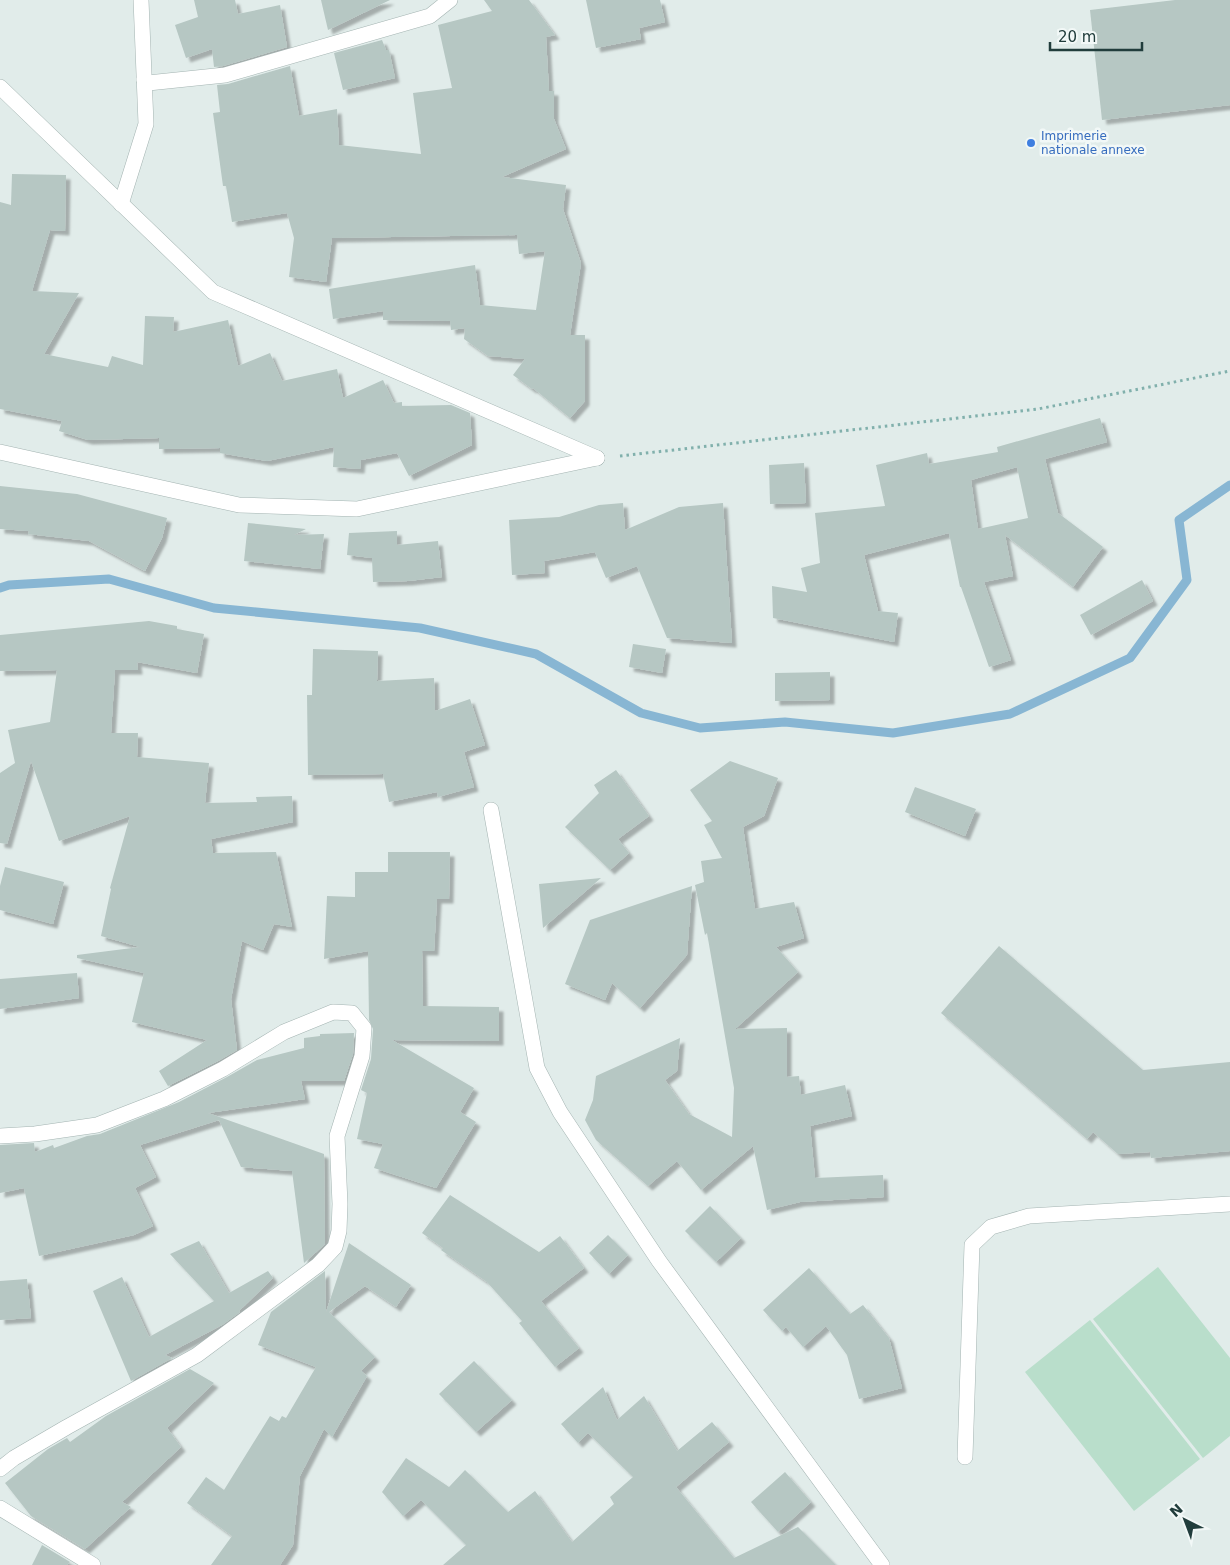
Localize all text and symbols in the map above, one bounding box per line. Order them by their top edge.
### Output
scale bar [1050,20,1142,52]
text: 20 m [1058,28,1096,46]
place label: Imprimerie nationale annexe [1041,129,1145,157]
marker: Imprimerie nationale annexe [1025,137,1037,149]
north arrow [1160,1495,1210,1545]
text: N [1167,1500,1186,1520]

